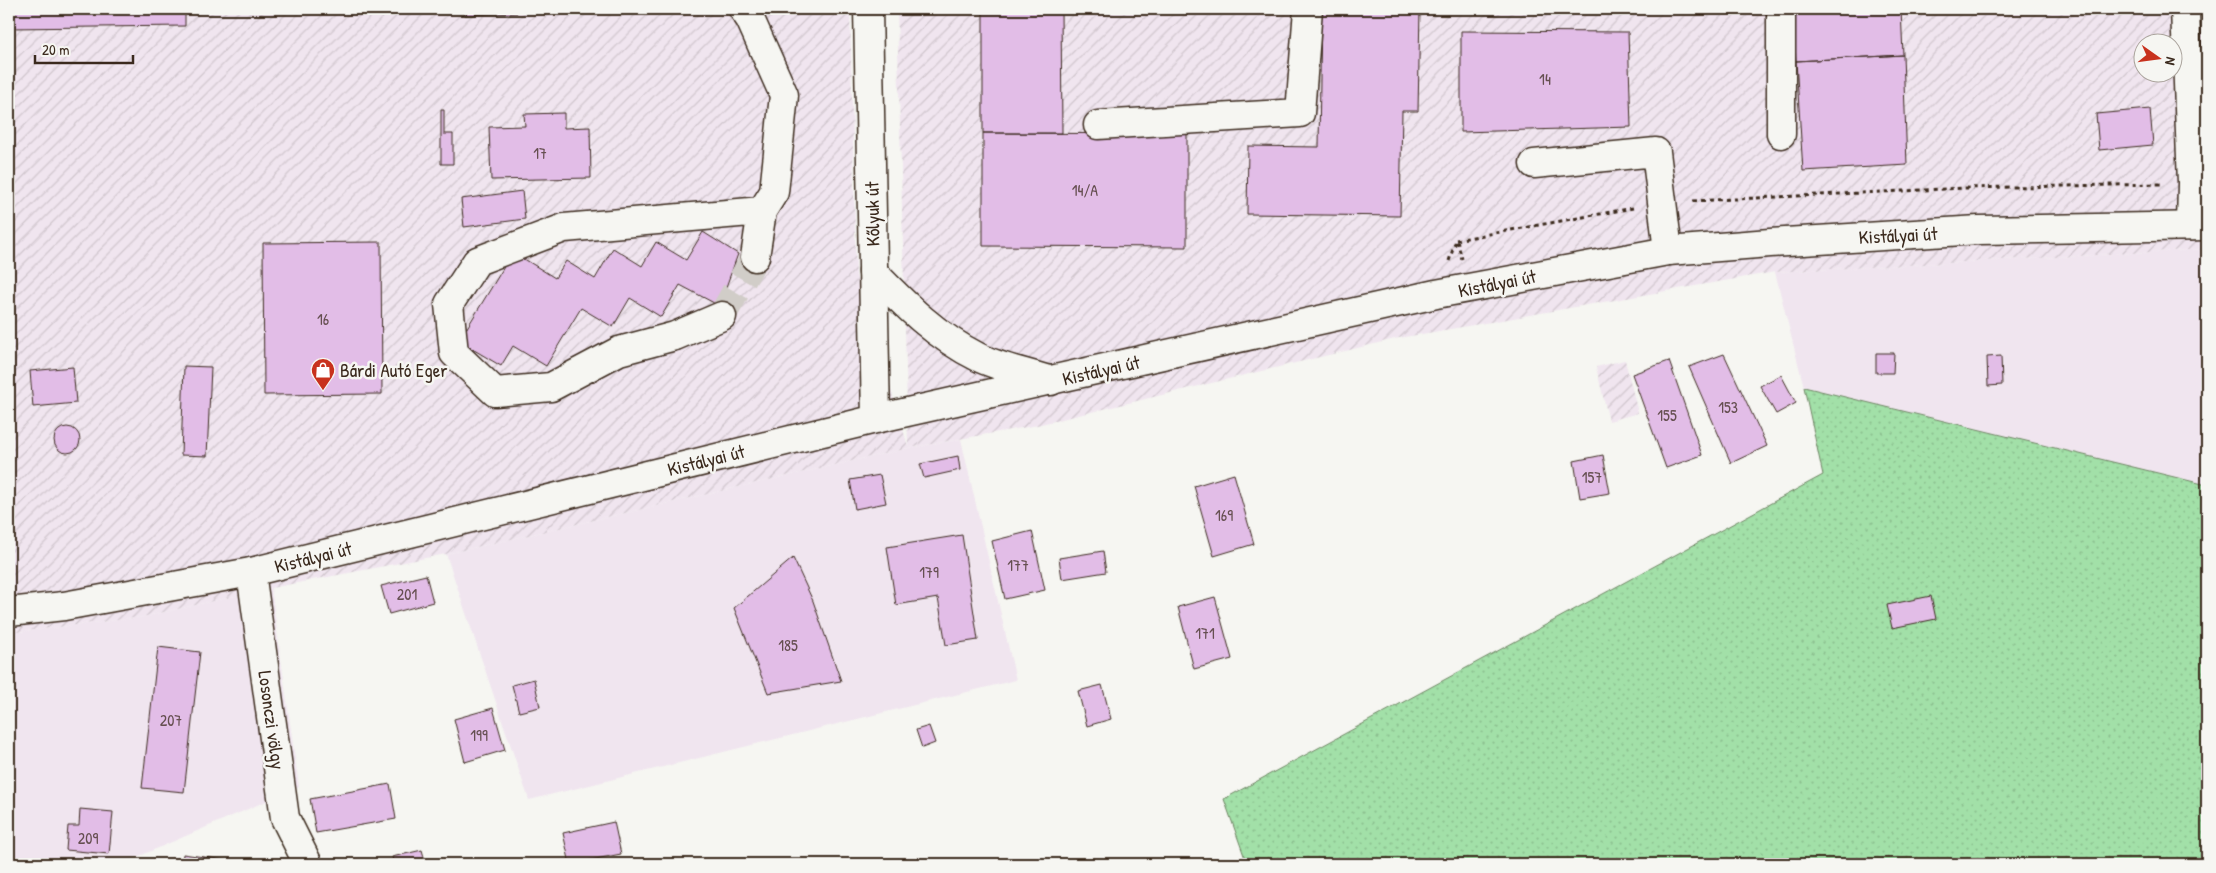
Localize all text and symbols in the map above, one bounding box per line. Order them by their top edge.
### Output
scale bar [35,32,132,64]
north arrow [2134,32,2184,82]
text: 20 m [42,39,69,60]
text: N [2161,55,2181,68]
house number: 14 [1539,68,1551,90]
house number: 17 [533,142,547,164]
house number: 14/A [1072,179,1098,201]
street label: Kőlyuk út [858,181,886,247]
street label: Kistályai út [1858,220,1938,250]
street label: Kistályai út [1456,263,1539,303]
house number: 16 [317,308,329,330]
street label: Kistályai út [1060,348,1143,392]
shop icon: Bárdi Autó Eger [310,357,336,391]
place label: Bárdi Autó Eger [340,357,448,383]
house number: 153 [1718,396,1738,418]
house number: 155 [1657,404,1677,426]
street label: Kistályai út [665,438,748,482]
house number: 157 [1582,466,1602,488]
house number: 169 [1215,504,1233,526]
street label: Kistályai út [272,535,355,579]
house number: 177 [1007,554,1029,576]
house number: 179 [919,561,939,583]
house number: 201 [397,583,417,605]
house number: 171 [1195,622,1215,644]
house number: 185 [778,634,798,656]
street label: Losonczi völgy [252,669,292,771]
house number: 207 [160,709,182,731]
house number: 199 [470,724,488,746]
house number: 209 [78,827,98,849]

